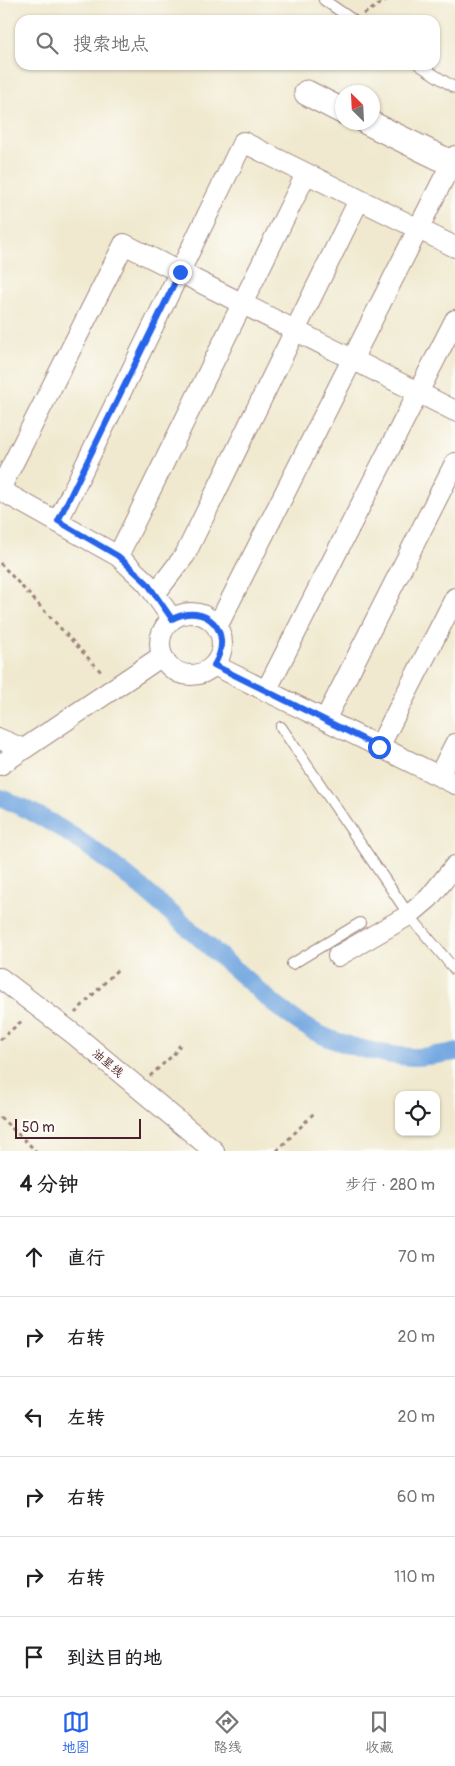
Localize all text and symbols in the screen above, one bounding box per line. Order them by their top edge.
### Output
search box [15,15,440,70]
icon: search [33,29,61,57]
text: 搜索地点 [73,32,149,56]
north arrow [335,85,380,130]
route end [169,261,192,284]
route start [368,736,391,759]
street label: 油星线 [89,1046,126,1081]
map controls [395,1091,440,1136]
button: locate [395,1091,440,1136]
scale bar [15,1116,141,1139]
text: 50 m [22,1119,55,1136]
text: 4 分钟 [20,1171,79,1198]
text: 步行 · 280 m [345,1175,435,1195]
icon: ahead [20,1243,48,1271]
text: 直行 [67,1246,105,1270]
text: 70 m [398,1247,435,1267]
icon: right [20,1323,48,1351]
text: 右转 [67,1326,105,1350]
text: 20 m [397,1327,435,1347]
icon: left [20,1403,48,1431]
text: 左转 [67,1406,105,1430]
text: 20 m [397,1407,435,1427]
icon: right [20,1483,48,1511]
text: 右转 [67,1486,105,1510]
text: 60 m [397,1487,435,1507]
icon: right [20,1563,48,1591]
text: 右转 [67,1566,105,1590]
text: 110 m [394,1567,435,1587]
icon: arrive [20,1643,48,1671]
text: 到达目的地 [67,1646,162,1670]
tab: 地图 [62,1708,90,1756]
tab: 路线 [213,1708,241,1756]
tab: 收藏 [365,1708,393,1756]

